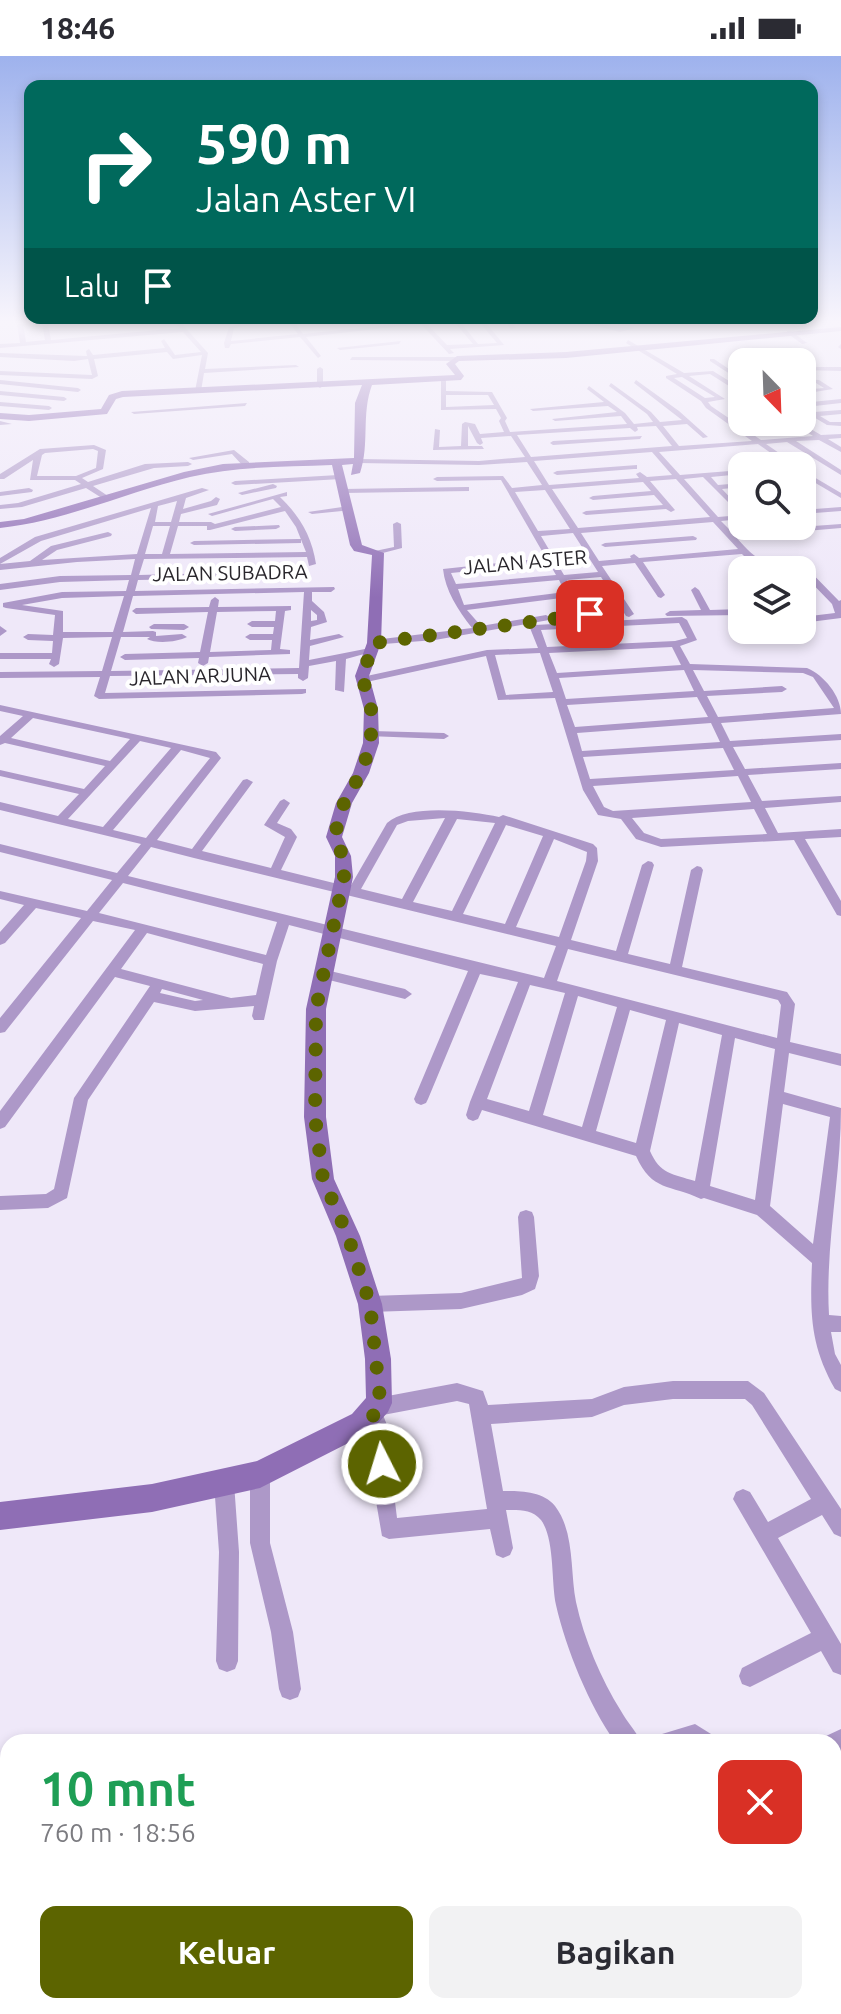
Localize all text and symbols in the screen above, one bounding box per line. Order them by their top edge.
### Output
text: 18:46 [40,11,115,45]
icon: right [64,112,168,216]
text: 590 m [196,112,352,175]
text: Jalan Aster VI [196,178,416,219]
icon: arrive [136,264,180,308]
text: Lalu [64,269,120,303]
north arrow [728,348,816,436]
map controls [728,348,816,644]
button: search [728,452,816,540]
street label: JALAN ASTER [462,545,588,578]
button: layers [728,556,816,644]
street label: JALAN SUBADRA [152,560,308,585]
pin [556,580,624,648]
icon: arrive [568,592,612,636]
street label: JALAN ARJUNA [129,662,271,689]
position arrow [340,1422,424,1506]
button: close [718,1760,802,1844]
text: 10 mnt [40,1761,196,1815]
text: 760 m · 18:56 [40,1818,196,1847]
button: Keluar [40,1906,413,1998]
button: Bagikan [429,1906,802,1998]

